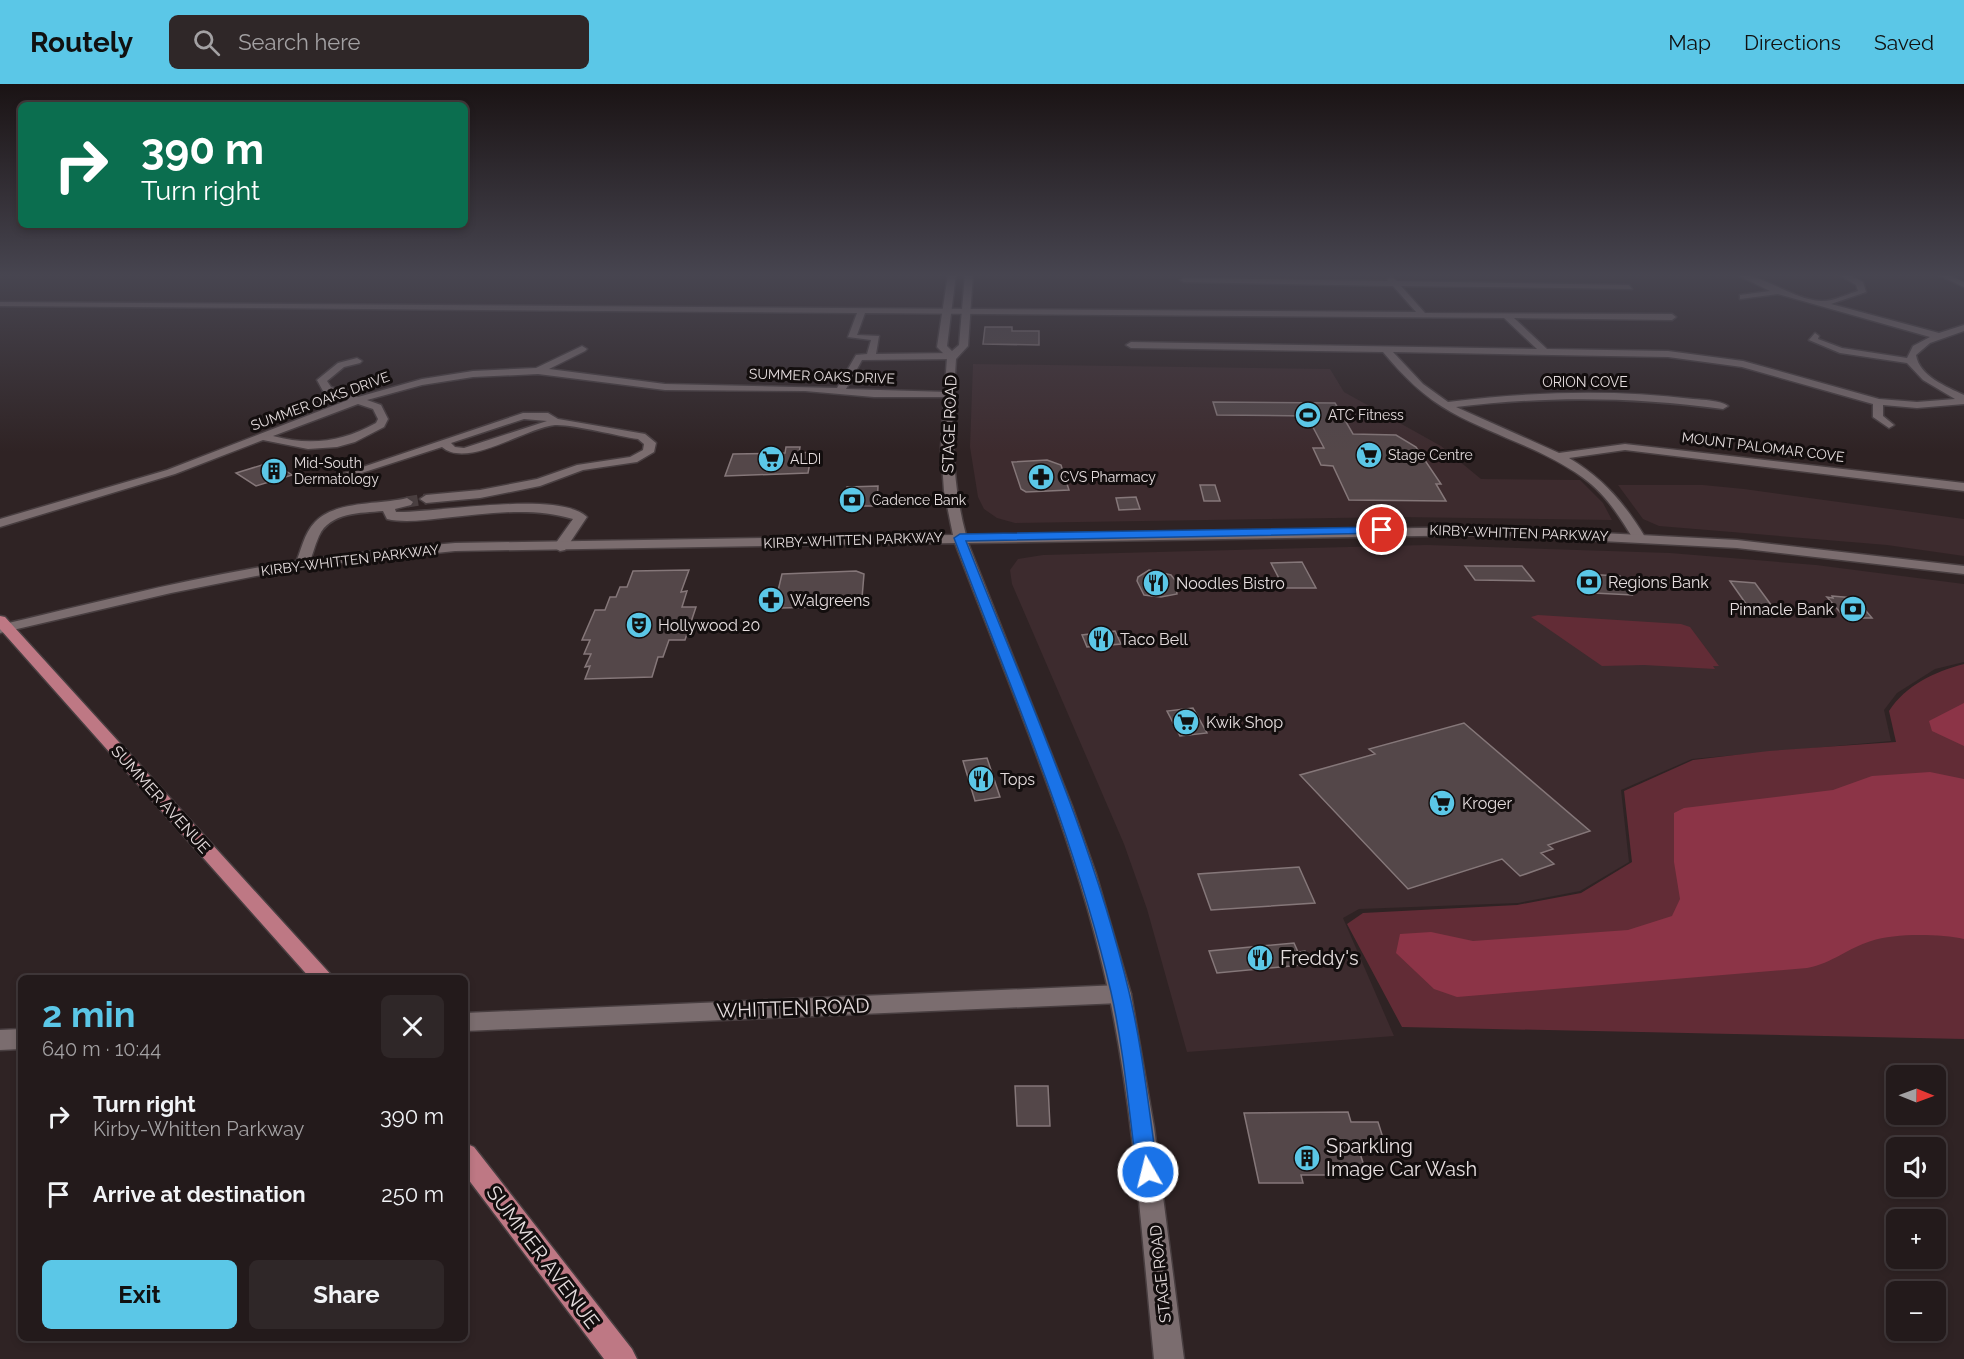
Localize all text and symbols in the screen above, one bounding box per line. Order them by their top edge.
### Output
search box [169,15,589,69]
text: Routely [30,26,133,59]
icon: search [190,26,223,59]
text: Search here [238,29,360,55]
text: Map [1668,30,1711,55]
text: Directions [1744,30,1841,55]
text: Saved [1874,30,1934,55]
text: 390 m [141,125,264,174]
icon: right [42,126,120,204]
text: Turn right [141,175,260,206]
street label: SUMMER OAKS DRIVE [749,365,895,387]
street label: SUMMER OAKS DRIVE [249,368,391,434]
street label: ORION COVE [1542,374,1628,390]
street label: STAGE ROAD [938,375,961,473]
sports icon: ATC Fitness [1293,400,1323,430]
place label: ATC Fitness [1328,407,1404,423]
street label: MOUNT PALOMAR COVE [1681,429,1845,465]
supermarket icon: Stage Centre [1354,440,1384,470]
supermarket icon: ALDI [756,444,786,474]
place label: Stage Centre [1388,447,1473,463]
place label: ALDI [790,451,821,467]
place label: Mid-South Dermatology [294,455,379,487]
building icon: Mid-South Dermatology [259,456,289,486]
pharmacy icon: CVS Pharmacy [1026,462,1056,492]
place label: CVS Pharmacy [1060,469,1156,485]
bank icon: Cadence Bank [837,485,867,515]
place label: Cadence Bank [872,492,967,508]
pin [1356,504,1407,555]
icon: arrive [1365,513,1398,546]
street label: KIRBY-WHITTEN PARKWAY [1429,522,1609,544]
street label: KIRBY-WHITTEN PARKWAY [763,529,943,551]
street label: KIRBY-WHITTEN PARKWAY [260,541,440,579]
bank icon: Regions Bank [1574,567,1604,597]
restaurant icon: Noodles Bistro [1141,568,1171,598]
place label: Regions Bank [1608,573,1709,592]
place label: Noodles Bistro [1176,574,1285,593]
pharmacy icon: Walgreens [756,585,786,615]
place label: Walgreens [790,591,870,610]
bank icon: Pinnacle Bank [1838,594,1868,624]
place label: Pinnacle Bank [1729,600,1835,619]
theatre icon: Hollywood 20 [624,610,654,640]
place label: Hollywood 20 [658,616,760,635]
restaurant icon: Taco Bell [1086,624,1116,654]
place label: Taco Bell [1120,630,1189,649]
supermarket icon: Kwik Shop [1171,707,1201,737]
place label: Kwik Shop [1206,713,1283,732]
street label: SUMMER AVENUE [107,742,214,857]
restaurant icon: Tops [966,764,996,794]
place label: Tops [1000,770,1035,789]
supermarket icon: Kroger [1427,788,1457,818]
place label: Kroger [1462,794,1512,813]
restaurant icon: Freddy's [1245,943,1275,973]
place label: Freddy's [1280,946,1359,970]
text: 2 min [42,993,135,1035]
street label: WHITTEN ROAD [716,993,870,1023]
button: close [381,995,444,1058]
text: 640 m · 10:44 [42,1037,161,1061]
north arrow [1886,1065,1946,1125]
map controls [1886,1065,1946,1341]
text: Turn right [93,1091,196,1117]
icon: right [42,1100,75,1133]
text: 390 m [380,1103,444,1129]
text: Kirby-Whitten Parkway [93,1117,304,1141]
place label: Sparkling Image Car Wash [1326,1134,1477,1181]
button: sound [1886,1137,1946,1197]
position arrow [1116,1140,1180,1204]
building icon: Sparkling Image Car Wash [1292,1143,1322,1173]
icon: arrive [42,1178,75,1211]
text: Arrive at destination [93,1181,306,1207]
text: 250 m [381,1181,444,1207]
street label: SUMMER AVENUE [481,1181,605,1333]
button: + [1886,1209,1946,1269]
street label: STAGE ROAD [1146,1224,1175,1324]
button: Exit [42,1260,237,1329]
button: Share [249,1260,444,1329]
button: − [1886,1281,1946,1341]

